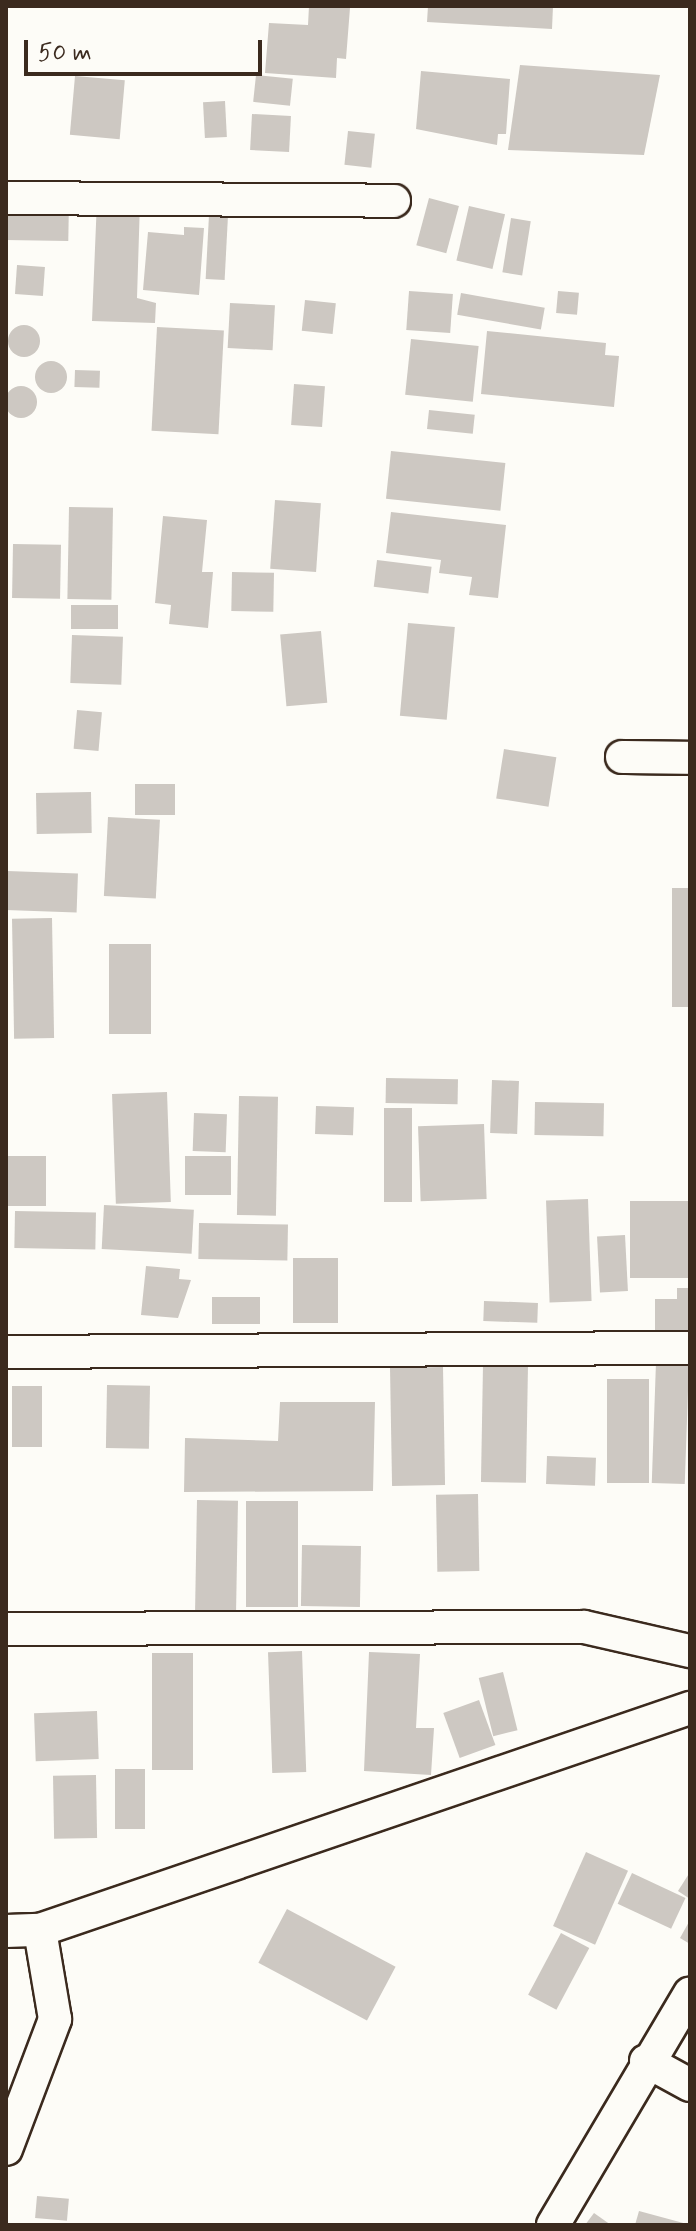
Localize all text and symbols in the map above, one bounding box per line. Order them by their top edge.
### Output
scale bar [28,24,266,74]
text: 50 m [38,38,92,69]

